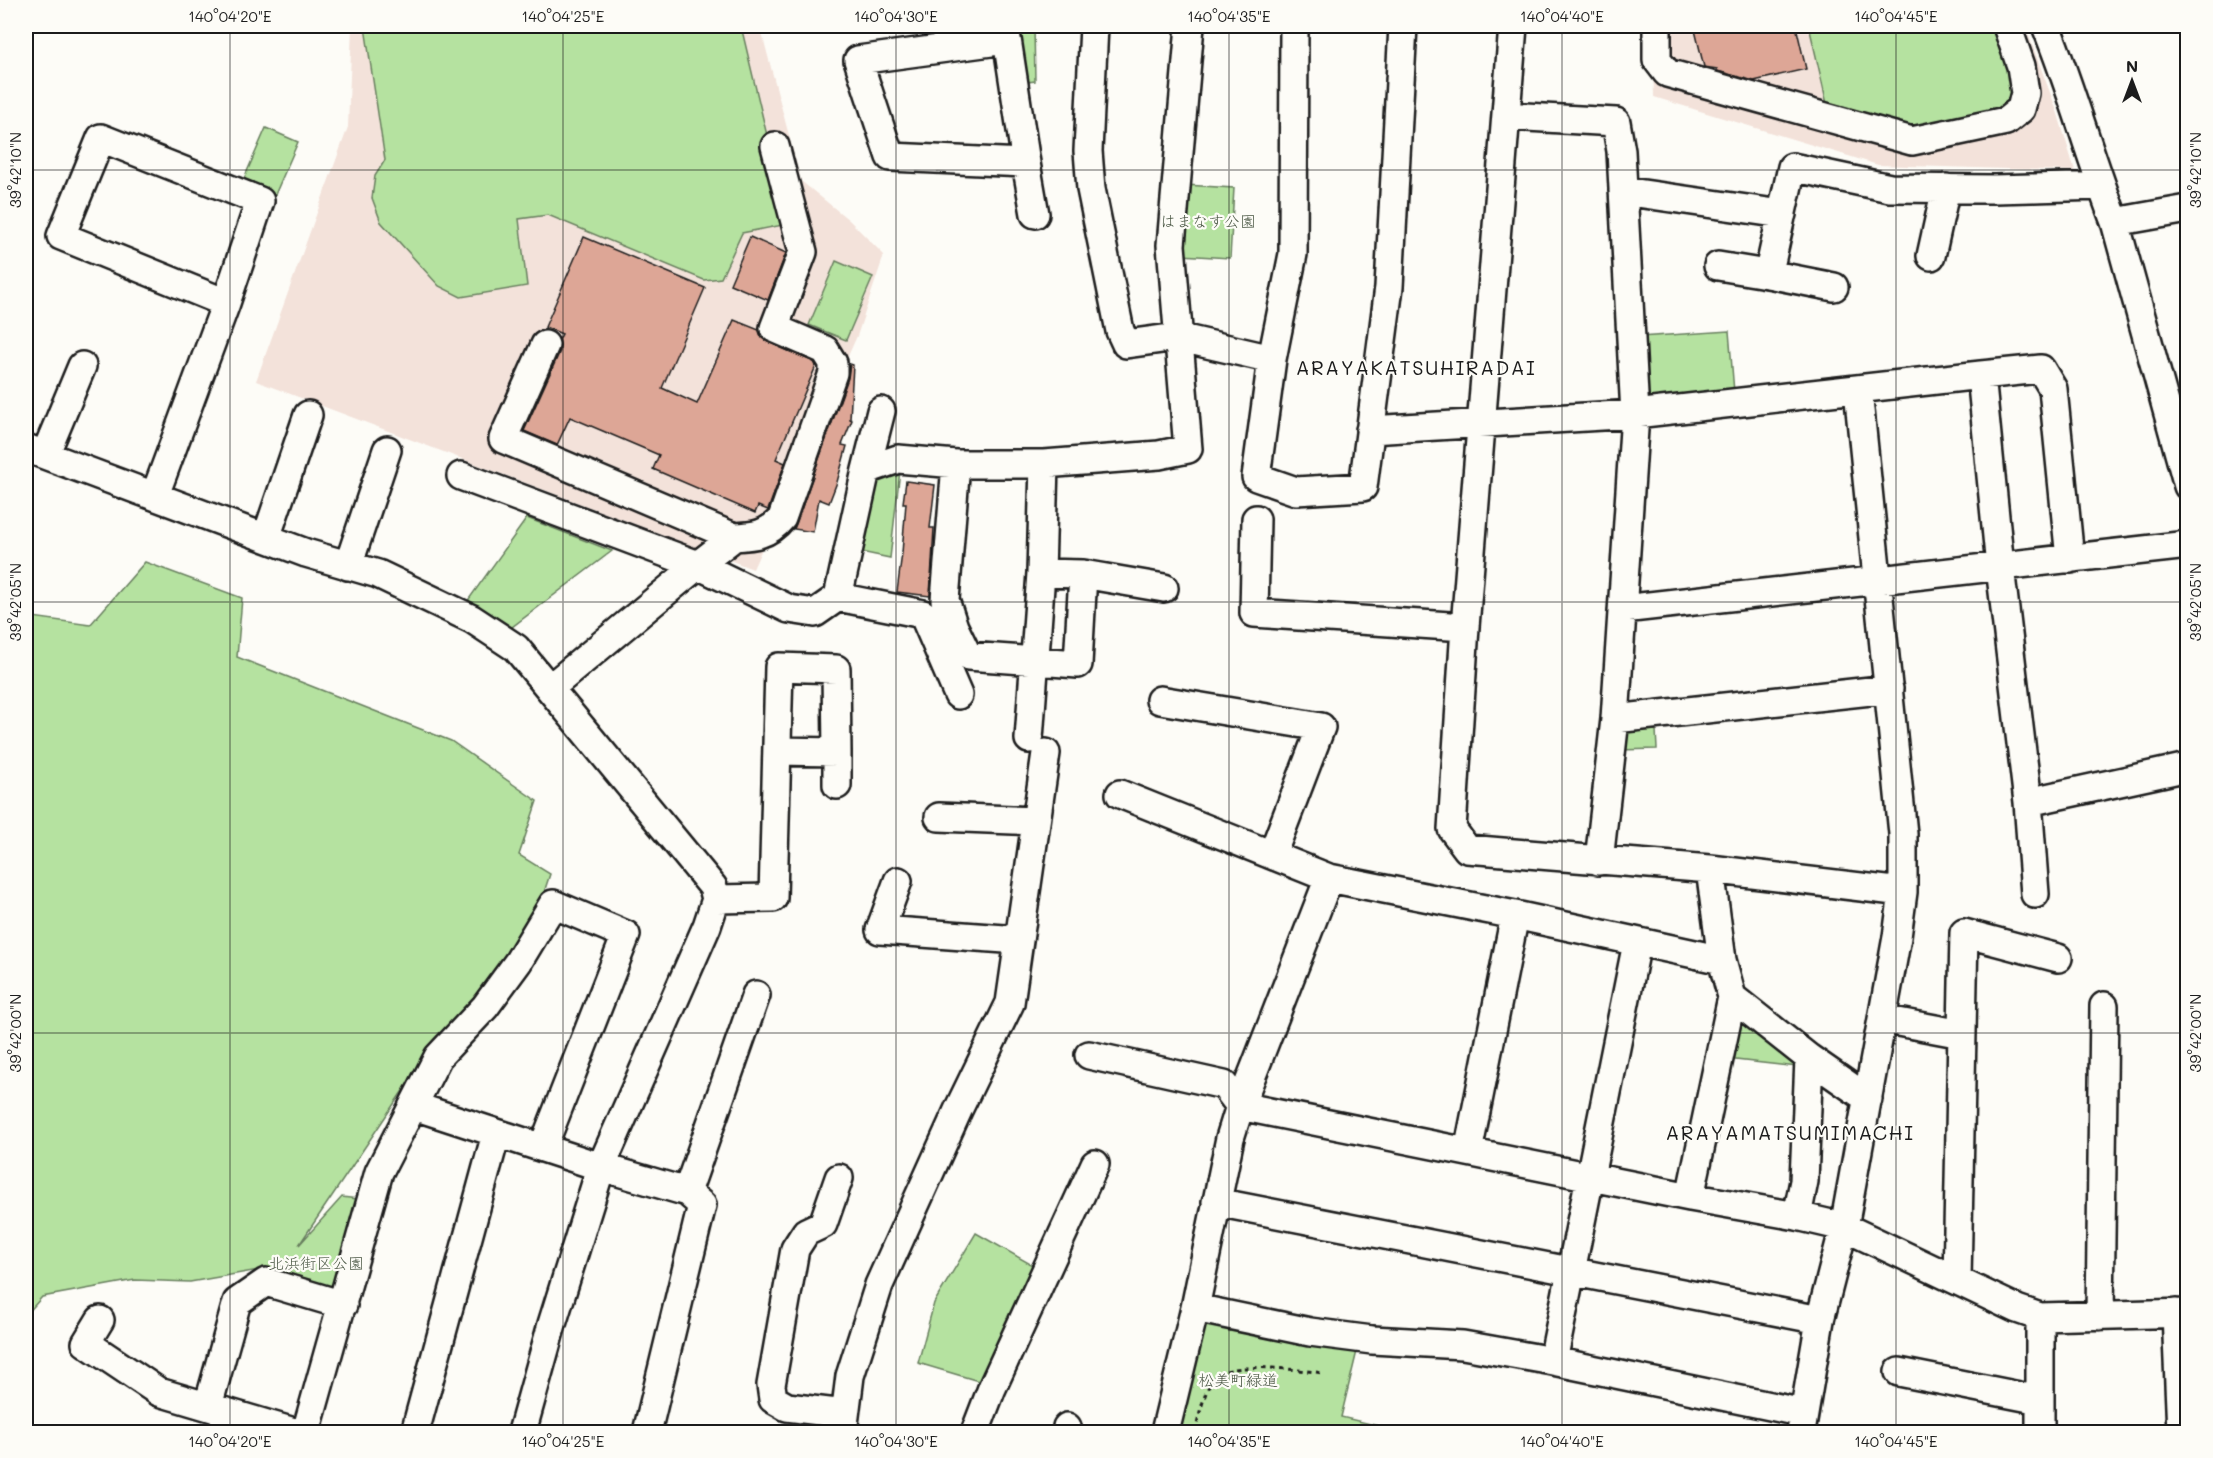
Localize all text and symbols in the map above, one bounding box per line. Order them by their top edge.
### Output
text: 140°04'20"E [188,6,272,26]
text: 140°04'25"E [522,6,605,26]
text: 140°04'30"E [854,6,938,26]
text: 140°04'35"E [1187,6,1271,26]
text: 140°04'40"E [1520,6,1604,26]
text: 140°04'45"E [1854,6,1938,26]
north arrow [2102,51,2162,111]
text: N [2126,55,2138,76]
text: 39°42'10"N [5,132,25,208]
text: 39°42'10"N [2185,132,2205,208]
park label: はまなす公園 [1160,210,1256,231]
district label: ARAYAKATSUHIRADAI [1296,354,1536,380]
text: 39°42'05"N [5,563,25,641]
text: 39°42'05"N [2185,563,2205,641]
text: 39°42'00"N [5,994,25,1072]
text: 39°42'00"N [2185,994,2205,1072]
district label: ARAYAMATSUMIMACHI [1665,1119,1915,1145]
park label: 北浜街区公園 [268,1252,364,1273]
park label: 松美町緑道 [1198,1369,1278,1390]
text: 140°04'20"E [188,1431,272,1451]
text: 140°04'25"E [522,1431,605,1451]
text: 140°04'30"E [854,1431,938,1451]
text: 140°04'35"E [1187,1431,1271,1451]
text: 140°04'40"E [1520,1431,1604,1451]
text: 140°04'45"E [1854,1431,1938,1451]

